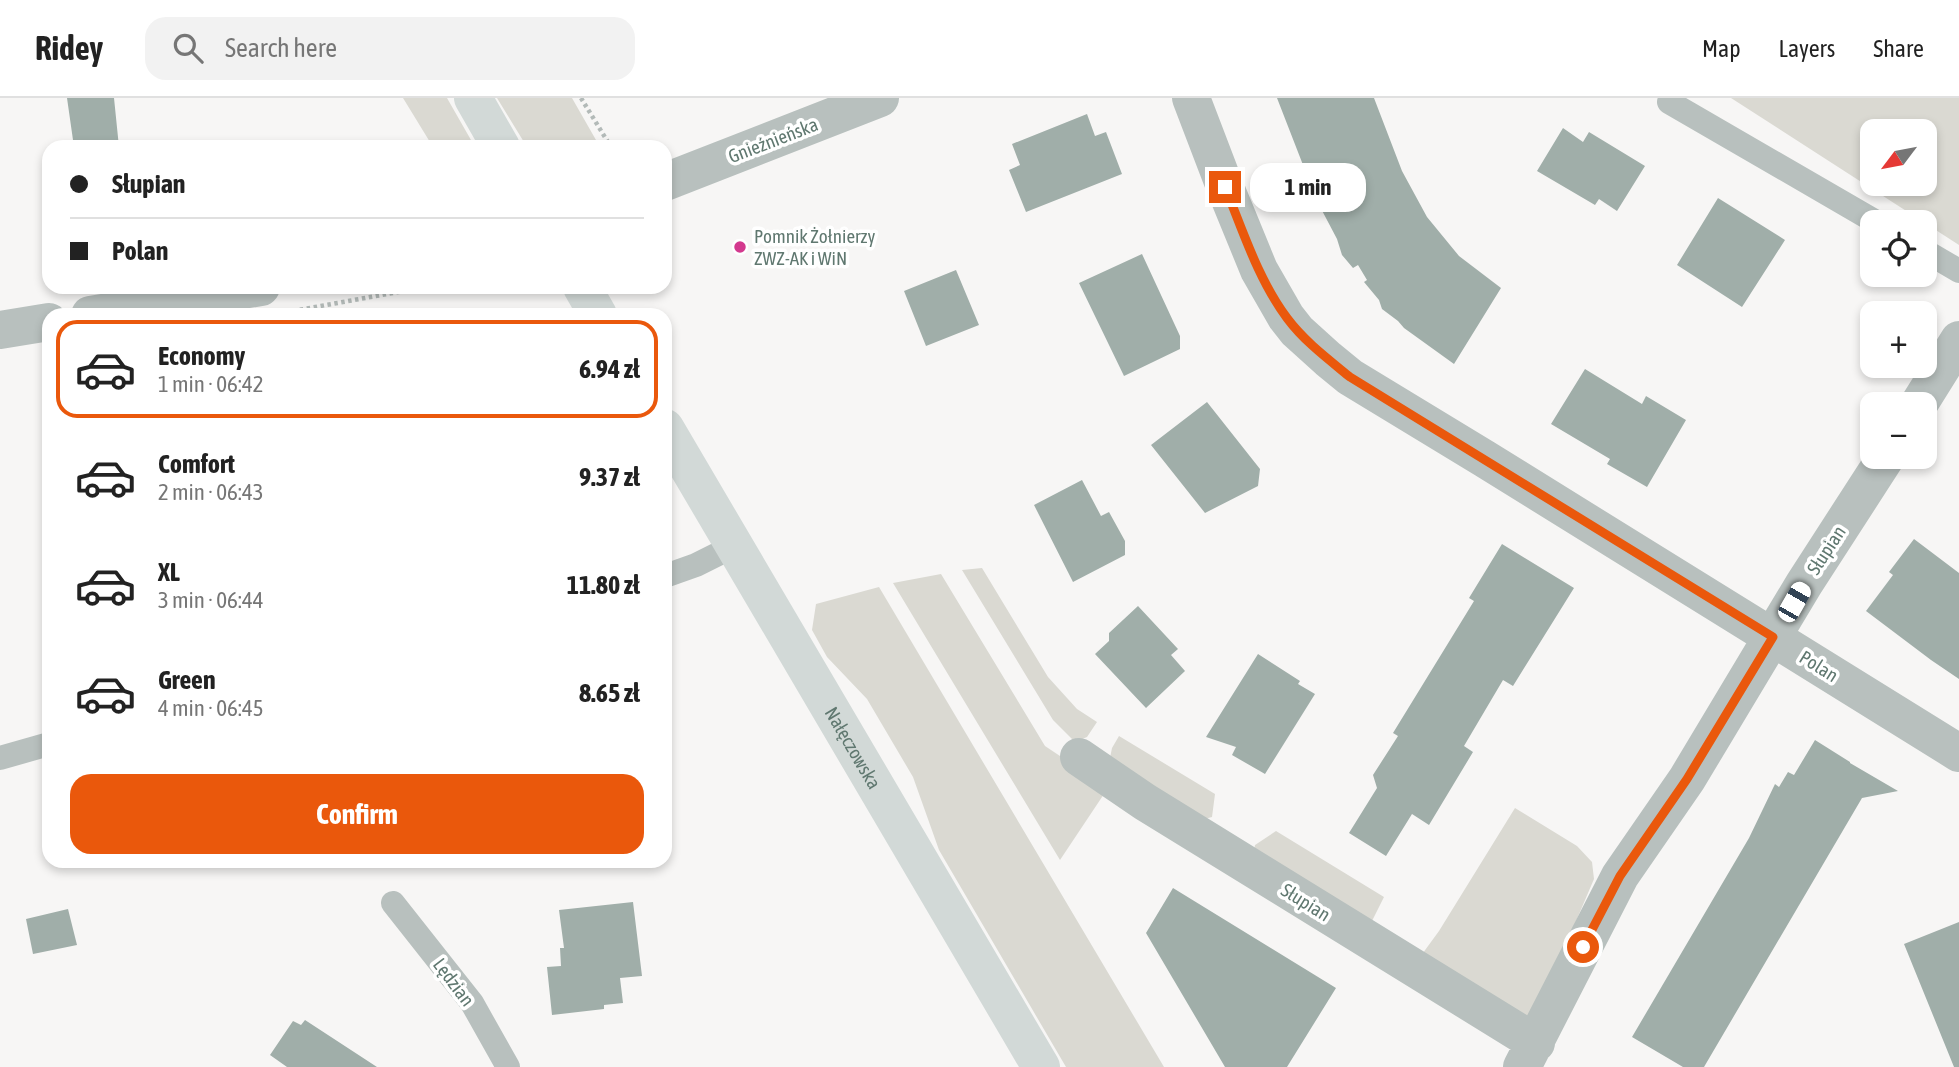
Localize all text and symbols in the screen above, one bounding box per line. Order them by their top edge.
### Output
search box [145,17,635,80]
text: Ridey [35,29,103,67]
icon: search [169,29,207,67]
text: Search here [225,33,337,63]
text: Map [1702,35,1741,62]
text: Layers [1779,35,1835,62]
text: Share [1873,35,1924,62]
street label: Gnieźnieńska [725,113,821,167]
north arrow [1860,119,1937,196]
map controls [1860,119,1937,469]
callout: 1 min [1250,162,1365,212]
text: Słupian [112,169,185,199]
route end [1209,171,1241,203]
text: 1 min [1285,174,1331,200]
button: locate [1860,210,1937,287]
place label: Pomnik Żołnierzy ZWZ-AK i WiN [754,225,875,269]
text: Polan [112,236,168,266]
marker: Pomnik Żołnierzy ZWZ-AK i WiN [732,239,748,255]
button: + [1860,301,1937,378]
icon: car [74,338,137,401]
text: Economy [158,341,245,371]
text: 6.94 zł [579,354,640,384]
text: 1 min · 06:42 [158,371,264,397]
button: − [1860,392,1937,469]
icon: car [74,446,137,509]
text: Comfort [158,449,235,479]
text: 9.37 zł [579,462,640,492]
text: 2 min · 06:43 [158,479,264,505]
street label: Słupian [1802,522,1850,578]
icon: car [74,554,137,617]
text: XL [158,557,180,587]
text: 11.80 zł [567,570,640,600]
car [1775,579,1814,625]
text: 3 min · 06:44 [158,587,264,613]
street label: Polan [1796,646,1842,686]
icon: car [74,662,137,725]
text: Green [158,665,216,695]
text: 8.65 zł [579,678,640,708]
text: 4 min · 06:45 [158,695,264,721]
street label: Nałęczowska [821,703,886,793]
button: Confirm [70,774,644,854]
street label: Słupian [1277,878,1335,926]
route start [1567,931,1599,963]
street label: Lędzian [429,954,479,1010]

